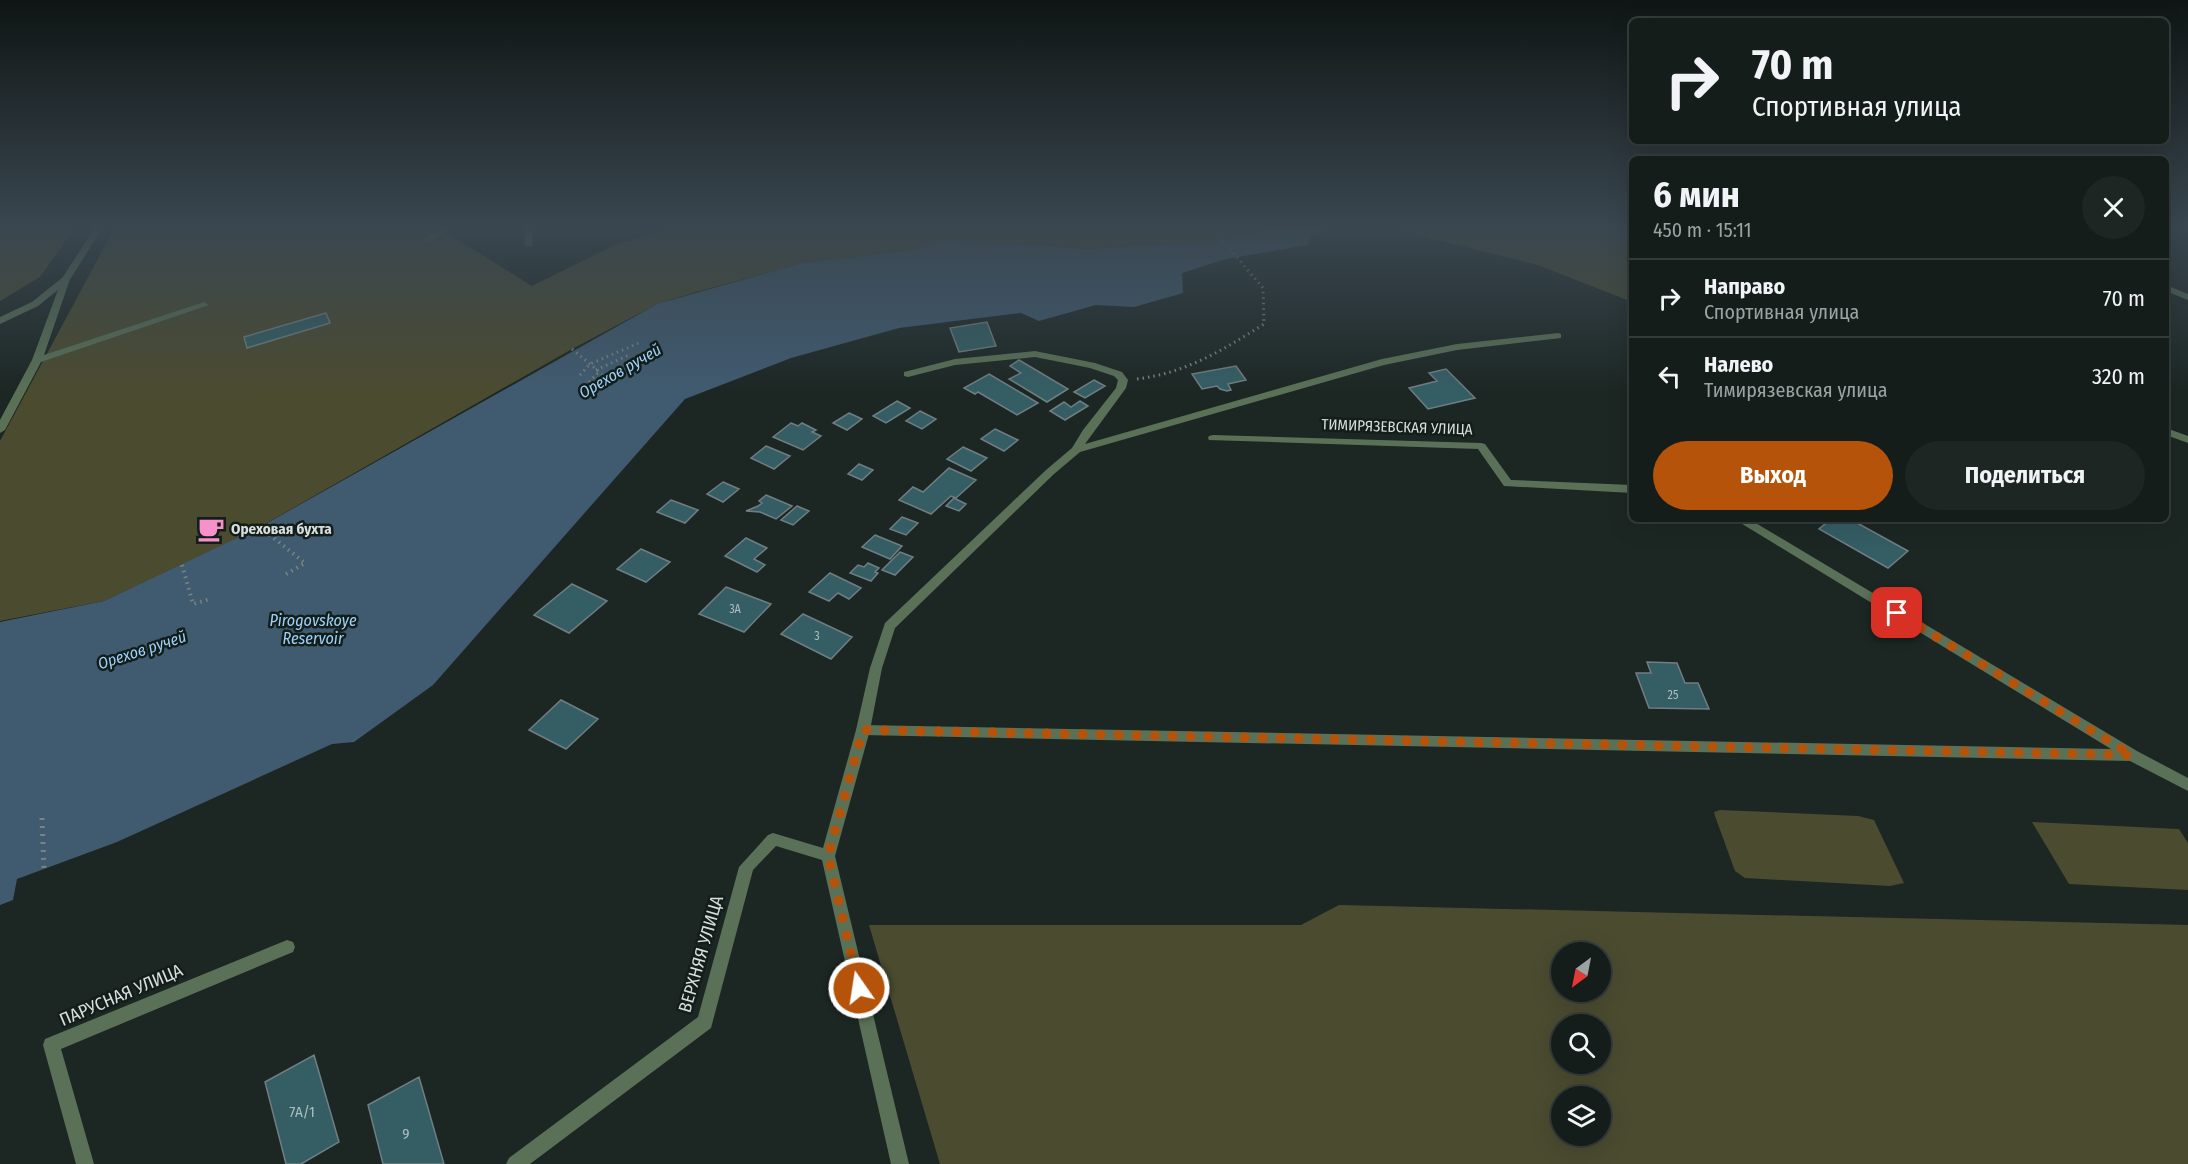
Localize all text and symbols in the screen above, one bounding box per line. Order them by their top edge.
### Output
text: 70 m [1752,40,1833,90]
icon: right [1653,42,1731,120]
text: Спортивная улица [1752,91,1962,123]
text: 6 мин [1653,173,1740,217]
button: close [2082,176,2145,239]
text: 450 m · 15:11 [1653,218,1752,242]
text: Направо [1704,273,1785,300]
icon: right [1653,282,1686,315]
text: 70 m [2103,285,2145,312]
text: Спортивная улица [1704,300,1859,324]
water label: Орехов ручей [575,340,665,402]
text: Налево [1704,351,1773,378]
icon: left [1653,360,1686,393]
text: 320 m [2092,363,2145,390]
text: Тимирязевская улица [1704,378,1887,402]
street label: ТИМИРЯЗЕВСКАЯ УЛИЦА [1321,415,1473,439]
button: Выход [1653,441,1893,510]
button: Поделиться [1905,441,2145,510]
cafe icon: Ореховая бухта [196,514,226,544]
place label: Ореховая бухта [231,520,332,538]
pin [1871,587,1922,638]
icon: arrive [1880,596,1913,629]
house number: 3А [729,602,742,616]
water label: Pirogovskoye Reservoir [269,611,357,648]
water label: Орехов ручей [95,627,189,673]
house number: 3 [814,629,820,643]
house number: 25 [1668,688,1679,702]
street label: ВЕРХНЯЯ УЛИЦА [674,892,728,1015]
north arrow [1551,942,1611,1002]
map controls [1551,942,1611,1146]
position arrow [827,956,891,1020]
street label: ПАРУСНАЯ УЛИЦА [56,959,186,1031]
button: search [1551,1014,1611,1074]
button: layers [1551,1086,1611,1146]
house number: 7А/1 [289,1103,315,1121]
house number: 9 [402,1125,410,1143]

